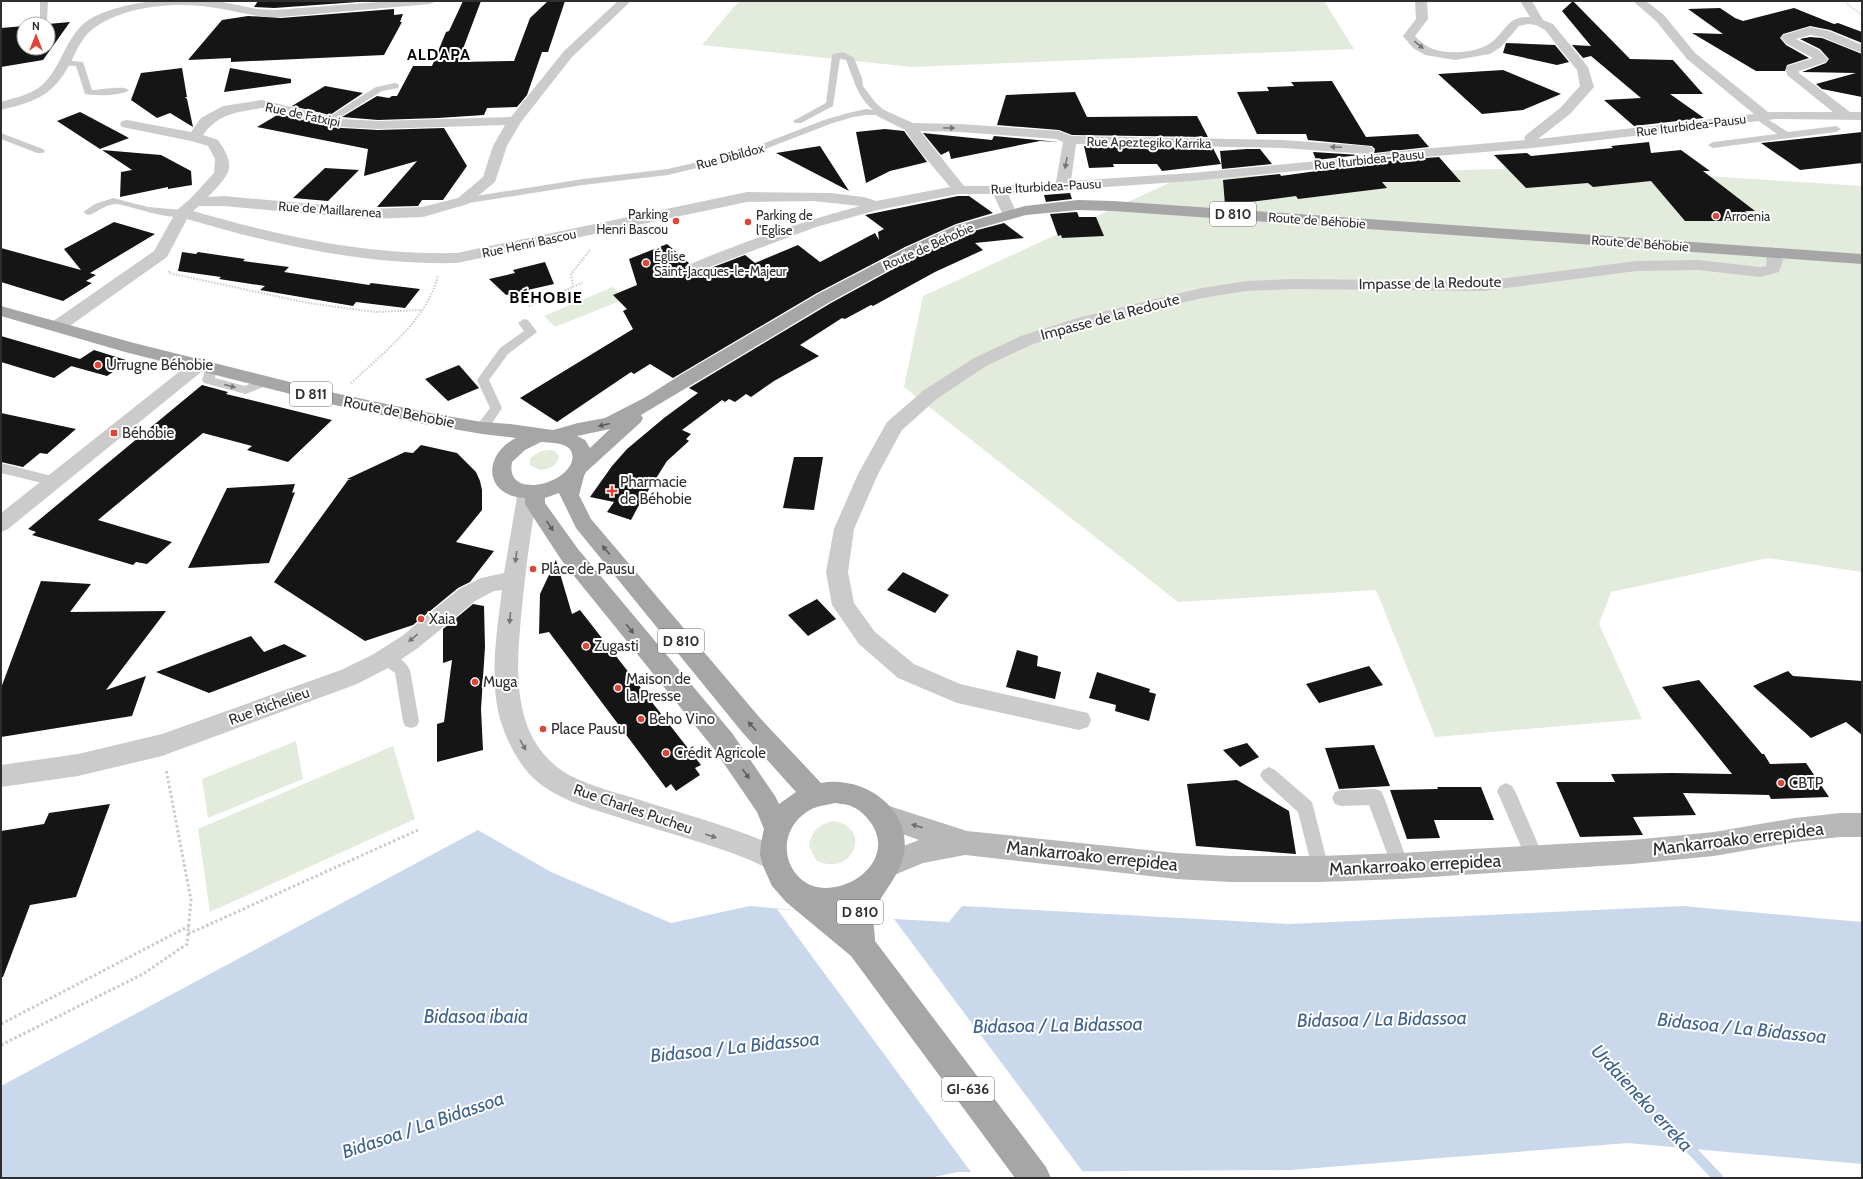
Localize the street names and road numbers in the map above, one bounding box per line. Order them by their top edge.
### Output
street label: Rue de Fatxipi [264,98,342,130]
street label: Rue Iturbidea-Pausu [1635,110,1747,140]
street label: Rue Apeztegiko Karrika [1086,133,1212,151]
street label: Rue Dibildox [694,139,766,173]
street label: Rue Iturbidea-Pausu [1313,145,1425,173]
street label: Rue Iturbidea-Pausu [990,175,1102,197]
street label: Rue de Maillarenea [278,197,383,221]
road number: D 810 [1210,202,1256,226]
street label: Route de Béhobie [1268,209,1367,231]
street label: Route de Béhobie [880,219,976,273]
street label: Rue Henri Bascou [480,225,578,261]
street label: Route de Béhobie [1591,232,1690,254]
street label: Impasse de la Redoute [1358,273,1502,293]
street label: Impasse de la Redoute [1039,290,1182,344]
road number: D 811 [290,382,332,406]
street label: Route de Behobie [342,392,456,432]
road number: D 810 [658,629,704,653]
street label: Rue Richelieu [226,683,312,729]
street label: Rue Charles Pucheu [571,780,695,838]
street label: Mankarroako errepidea [1651,818,1825,860]
street label: Mankarroako errepidea [1005,836,1179,876]
street label: Mankarroako errepidea [1328,849,1502,880]
road number: D 810 [837,900,883,924]
road number: GI-636 [942,1077,994,1101]

